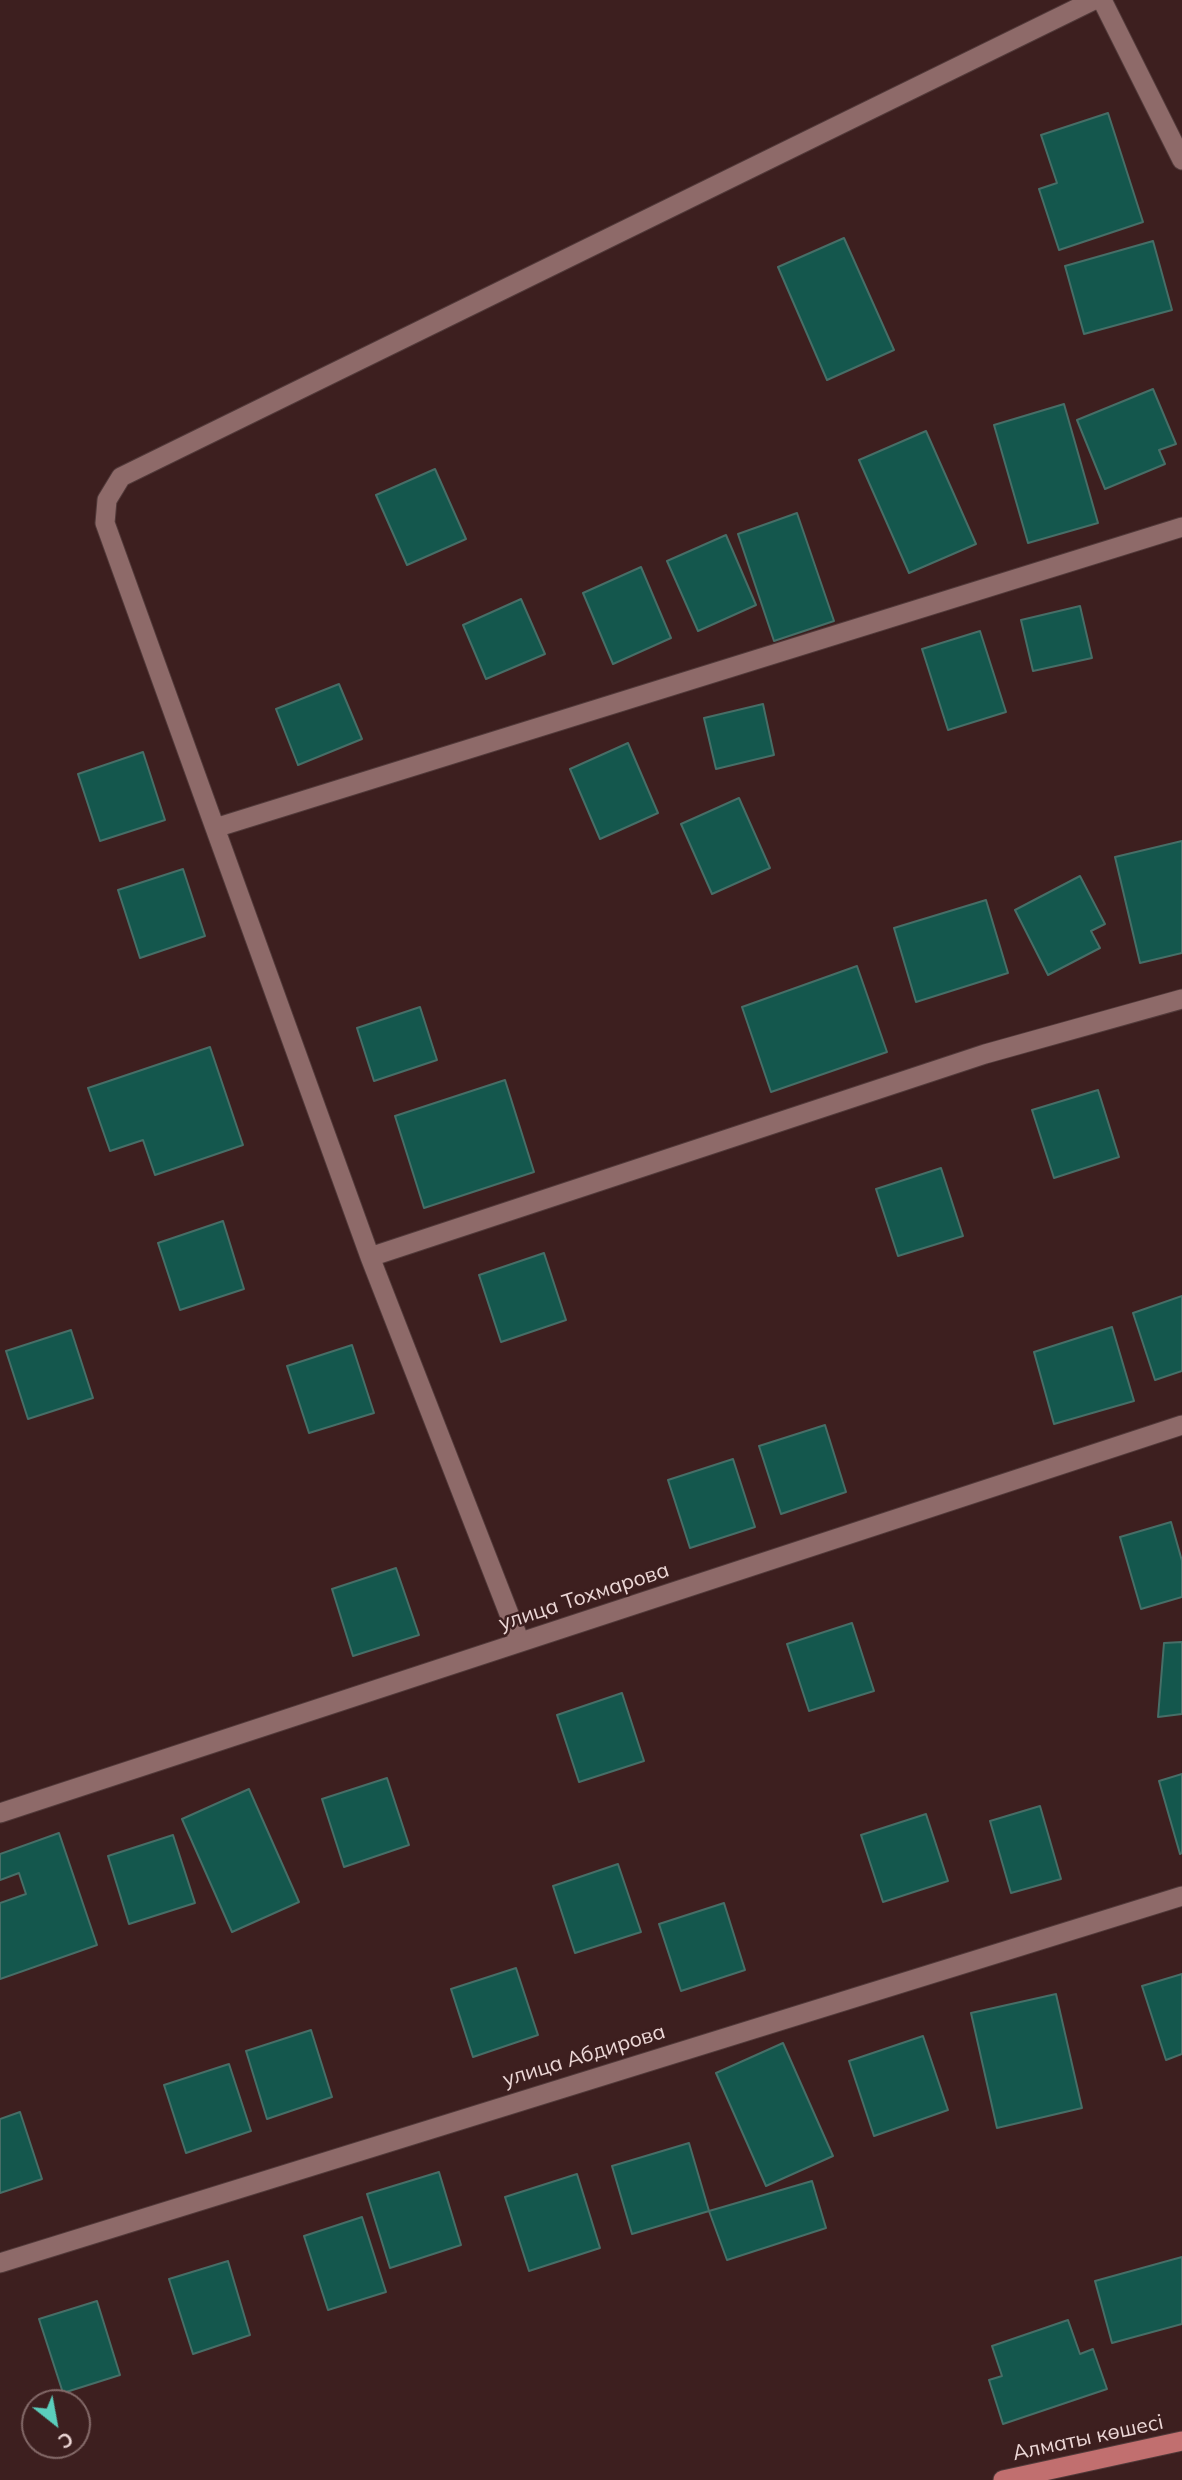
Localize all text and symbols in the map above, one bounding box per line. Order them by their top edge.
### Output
street label: улица Тохмарова [496,1558,672,1636]
street label: улица Абдирова [500,2019,668,2093]
north arrow [21,2389,91,2459]
street label: Алматы көшесі [1010,2410,1166,2466]
text: С [54,2427,78,2454]

